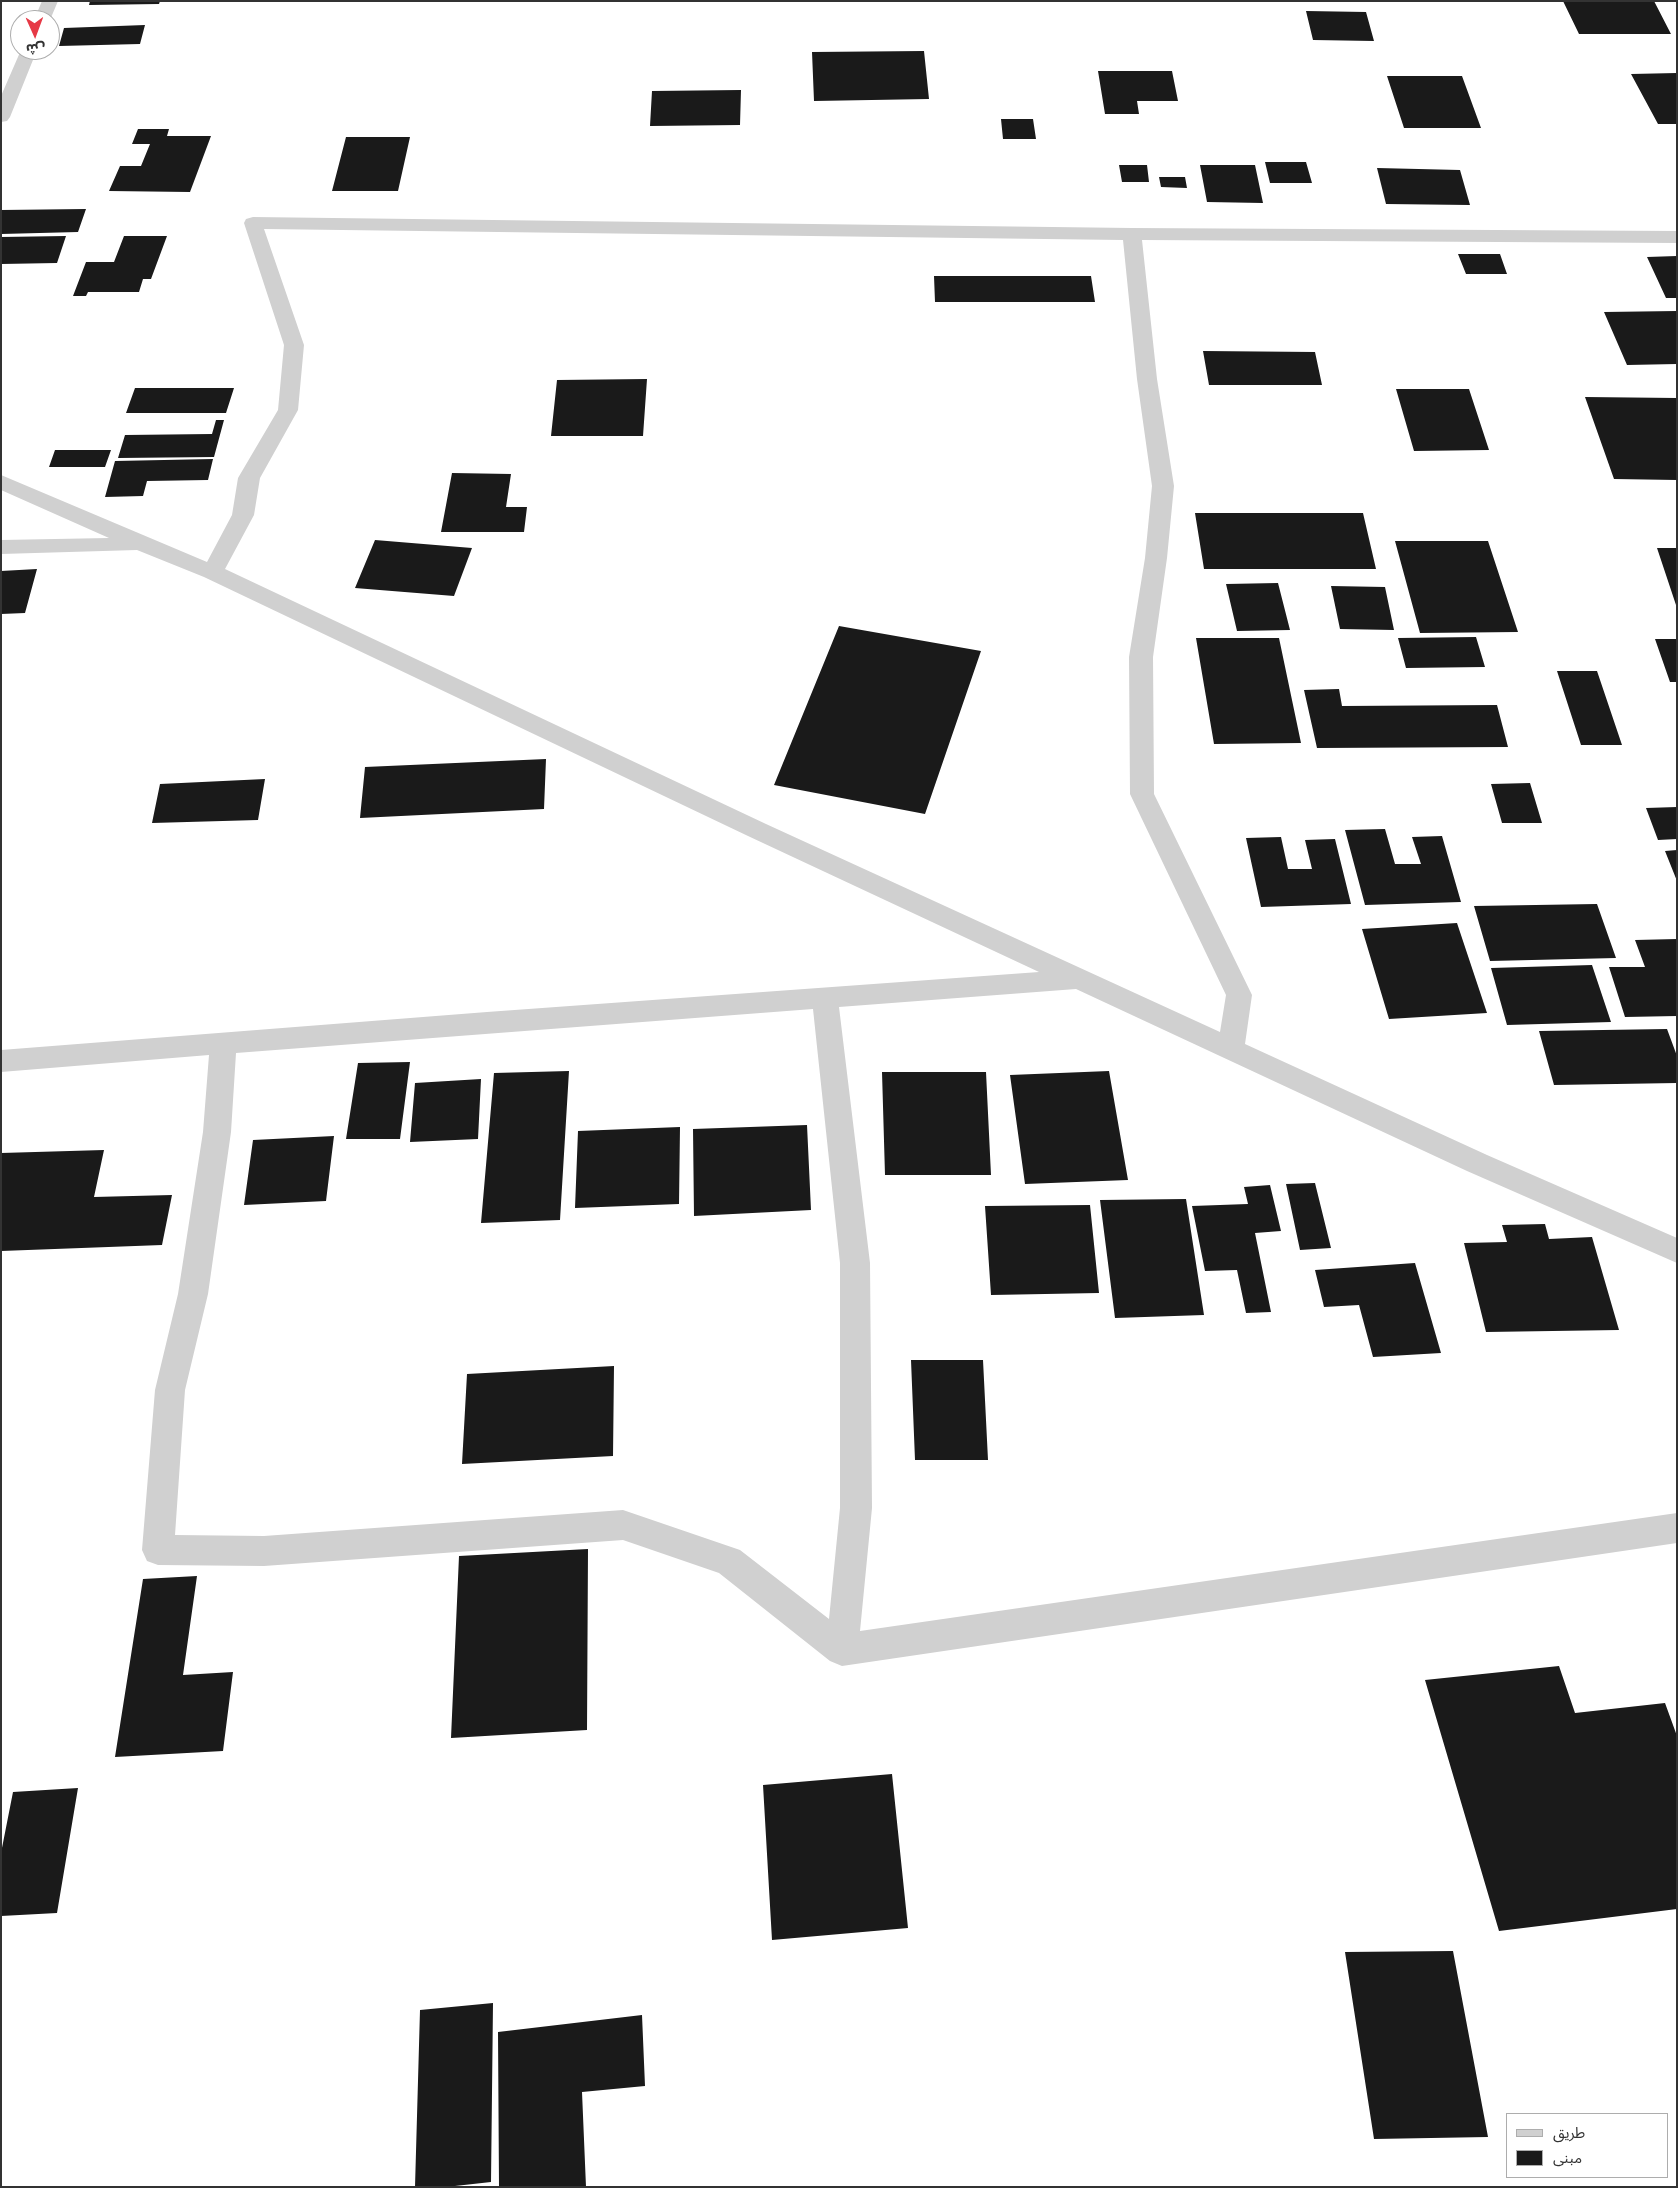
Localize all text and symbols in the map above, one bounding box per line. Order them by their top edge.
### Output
north arrow [10,10,60,60]
text: ش [26,40,45,58]
legend [1506,2113,1668,2178]
text: طريق [1553,2123,1585,2142]
text: مبنى [1553,2148,1582,2167]

